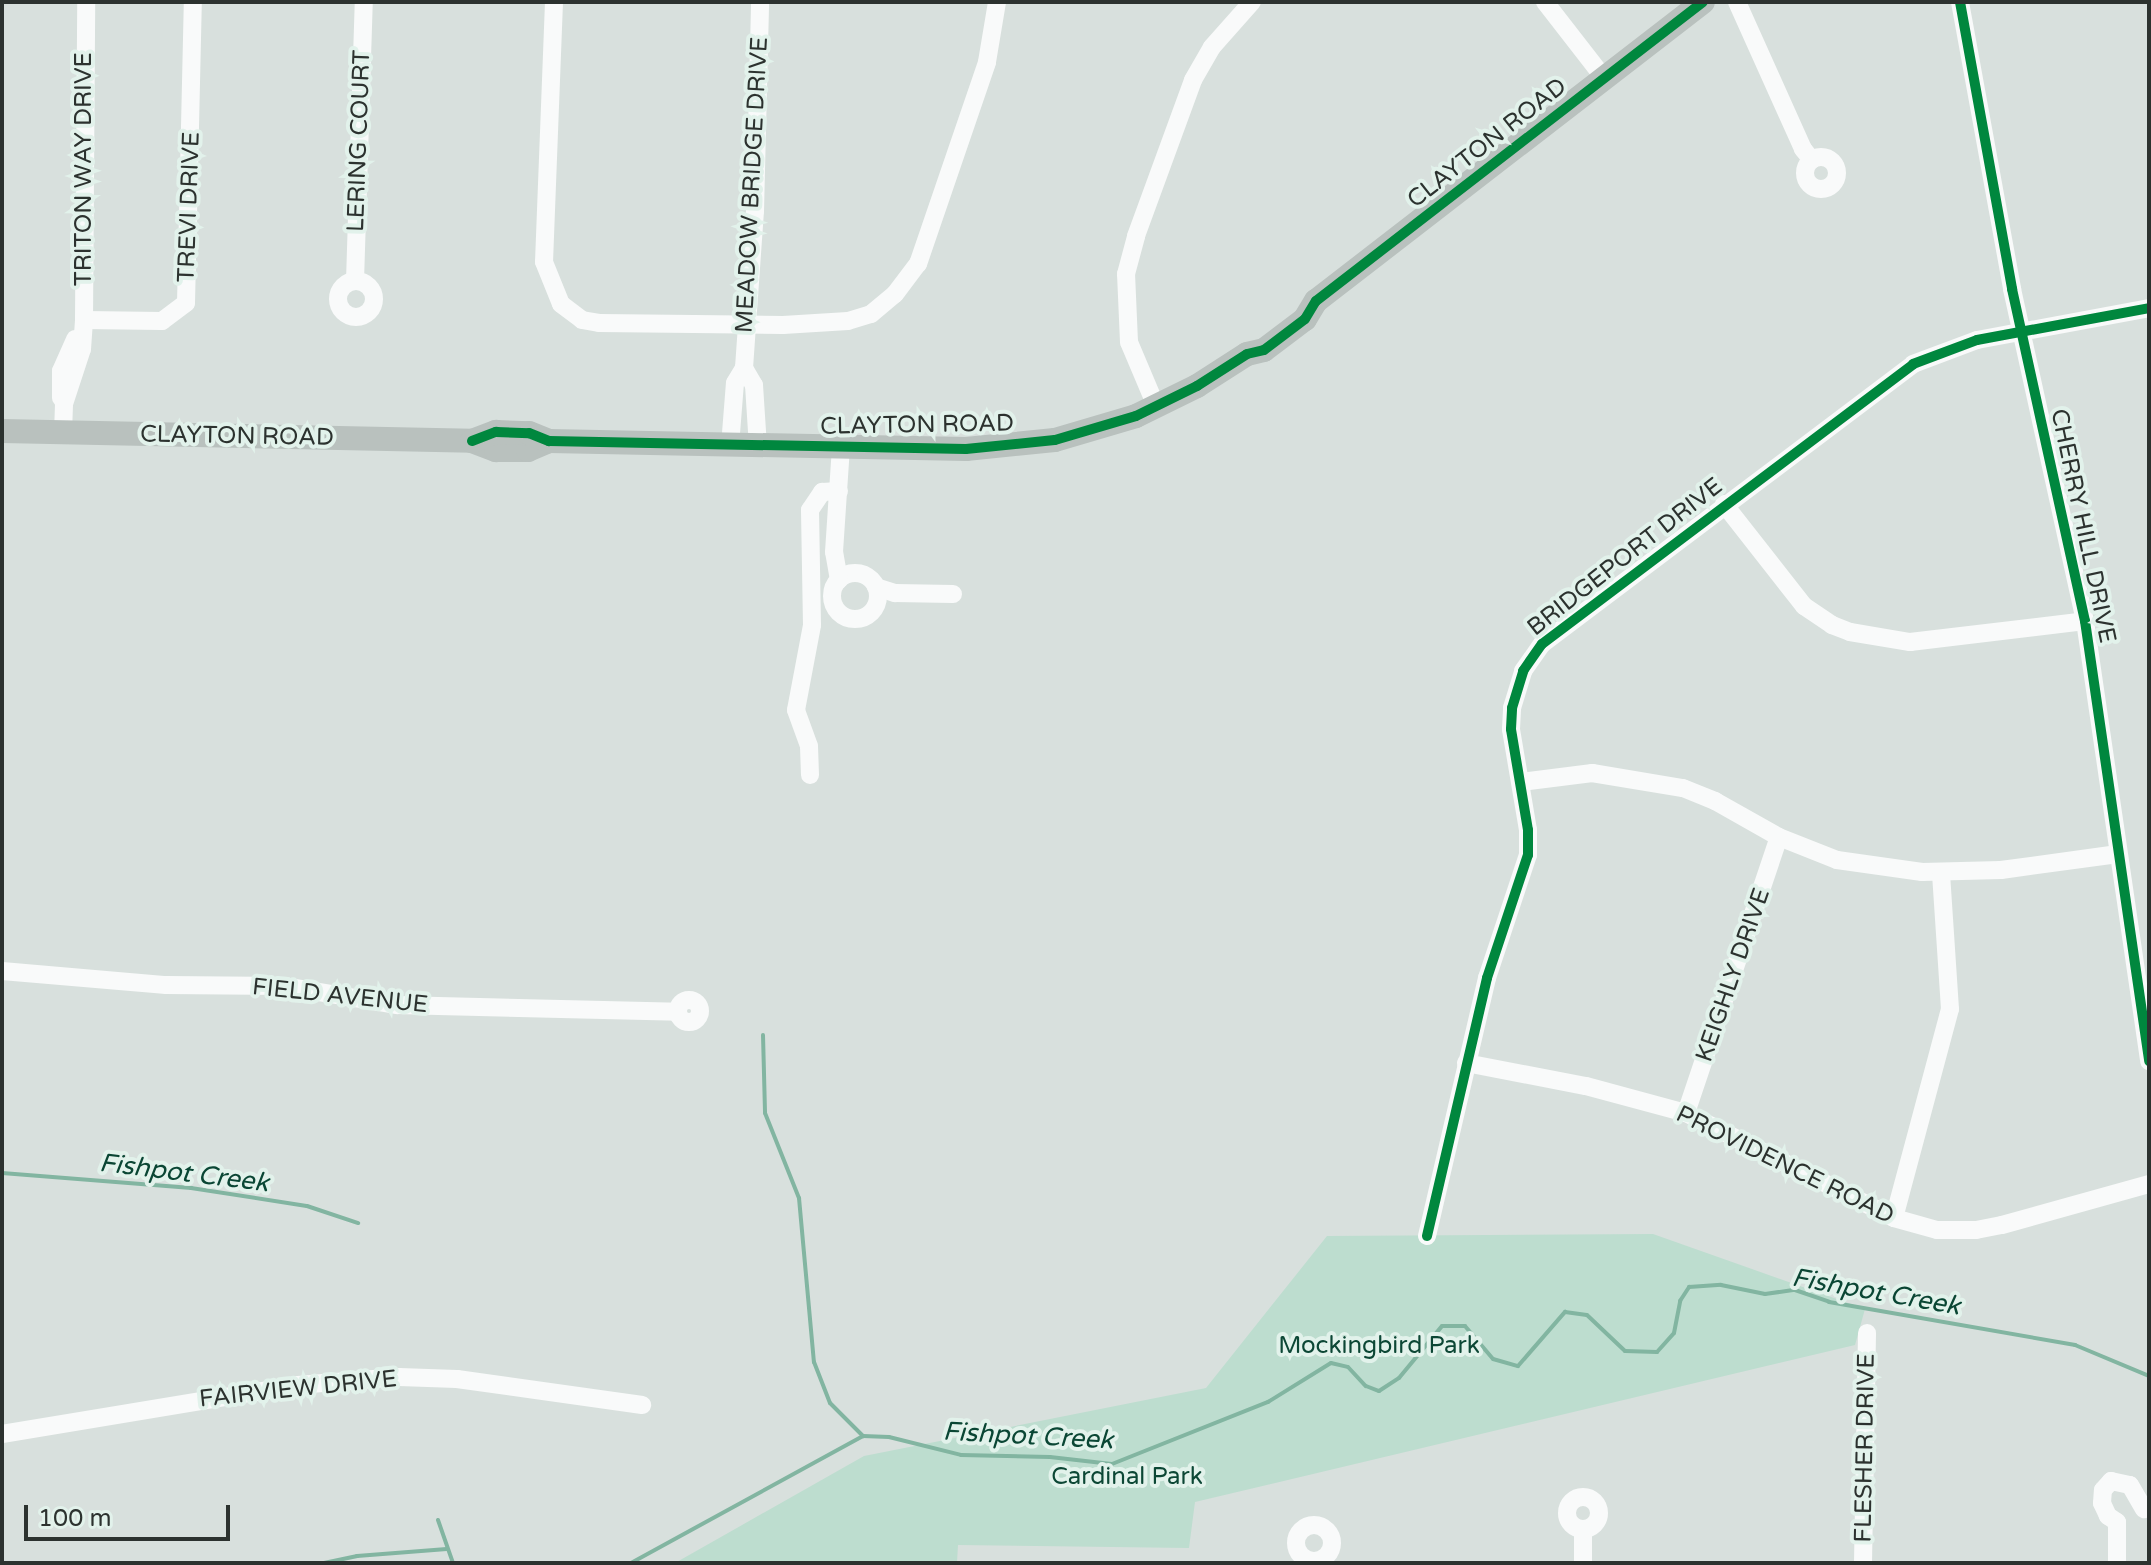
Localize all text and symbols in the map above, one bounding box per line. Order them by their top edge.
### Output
street label: MEADOW BRIDGE DRIVE [730,36,774,334]
street label: LERING COURT [341,49,377,233]
street label: TRITON WAY DRIVE [70,52,98,286]
street label: CLAYTON ROAD [1402,72,1572,214]
street label: TREVI DRIVE [172,131,206,283]
street label: CHERRY HILL DRIVE [2044,406,2122,646]
street label: CLAYTON ROAD [820,409,1014,441]
street label: CLAYTON ROAD [140,420,334,452]
street label: BRIDGEPORT DRIVE [1522,472,1728,642]
street label: KEIGHLY DRIVE [1690,884,1776,1066]
street label: FIELD AVENUE [251,972,429,1020]
street label: PROVIDENCE ROAD [1671,1100,1899,1230]
water label: Fishpot Creek [98,1147,270,1199]
water label: Fishpot Creek [1789,1262,1963,1322]
park label: Mockingbird Park [1278,1332,1480,1360]
street label: FLESHER DRIVE [1849,1353,1881,1543]
street label: FAIRVIEW DRIVE [198,1364,398,1414]
water label: Fishpot Creek [942,1416,1114,1456]
park label: Cardinal Park [1051,1463,1203,1491]
scale bar [28,1489,234,1539]
text: 100 m [38,1504,112,1533]

